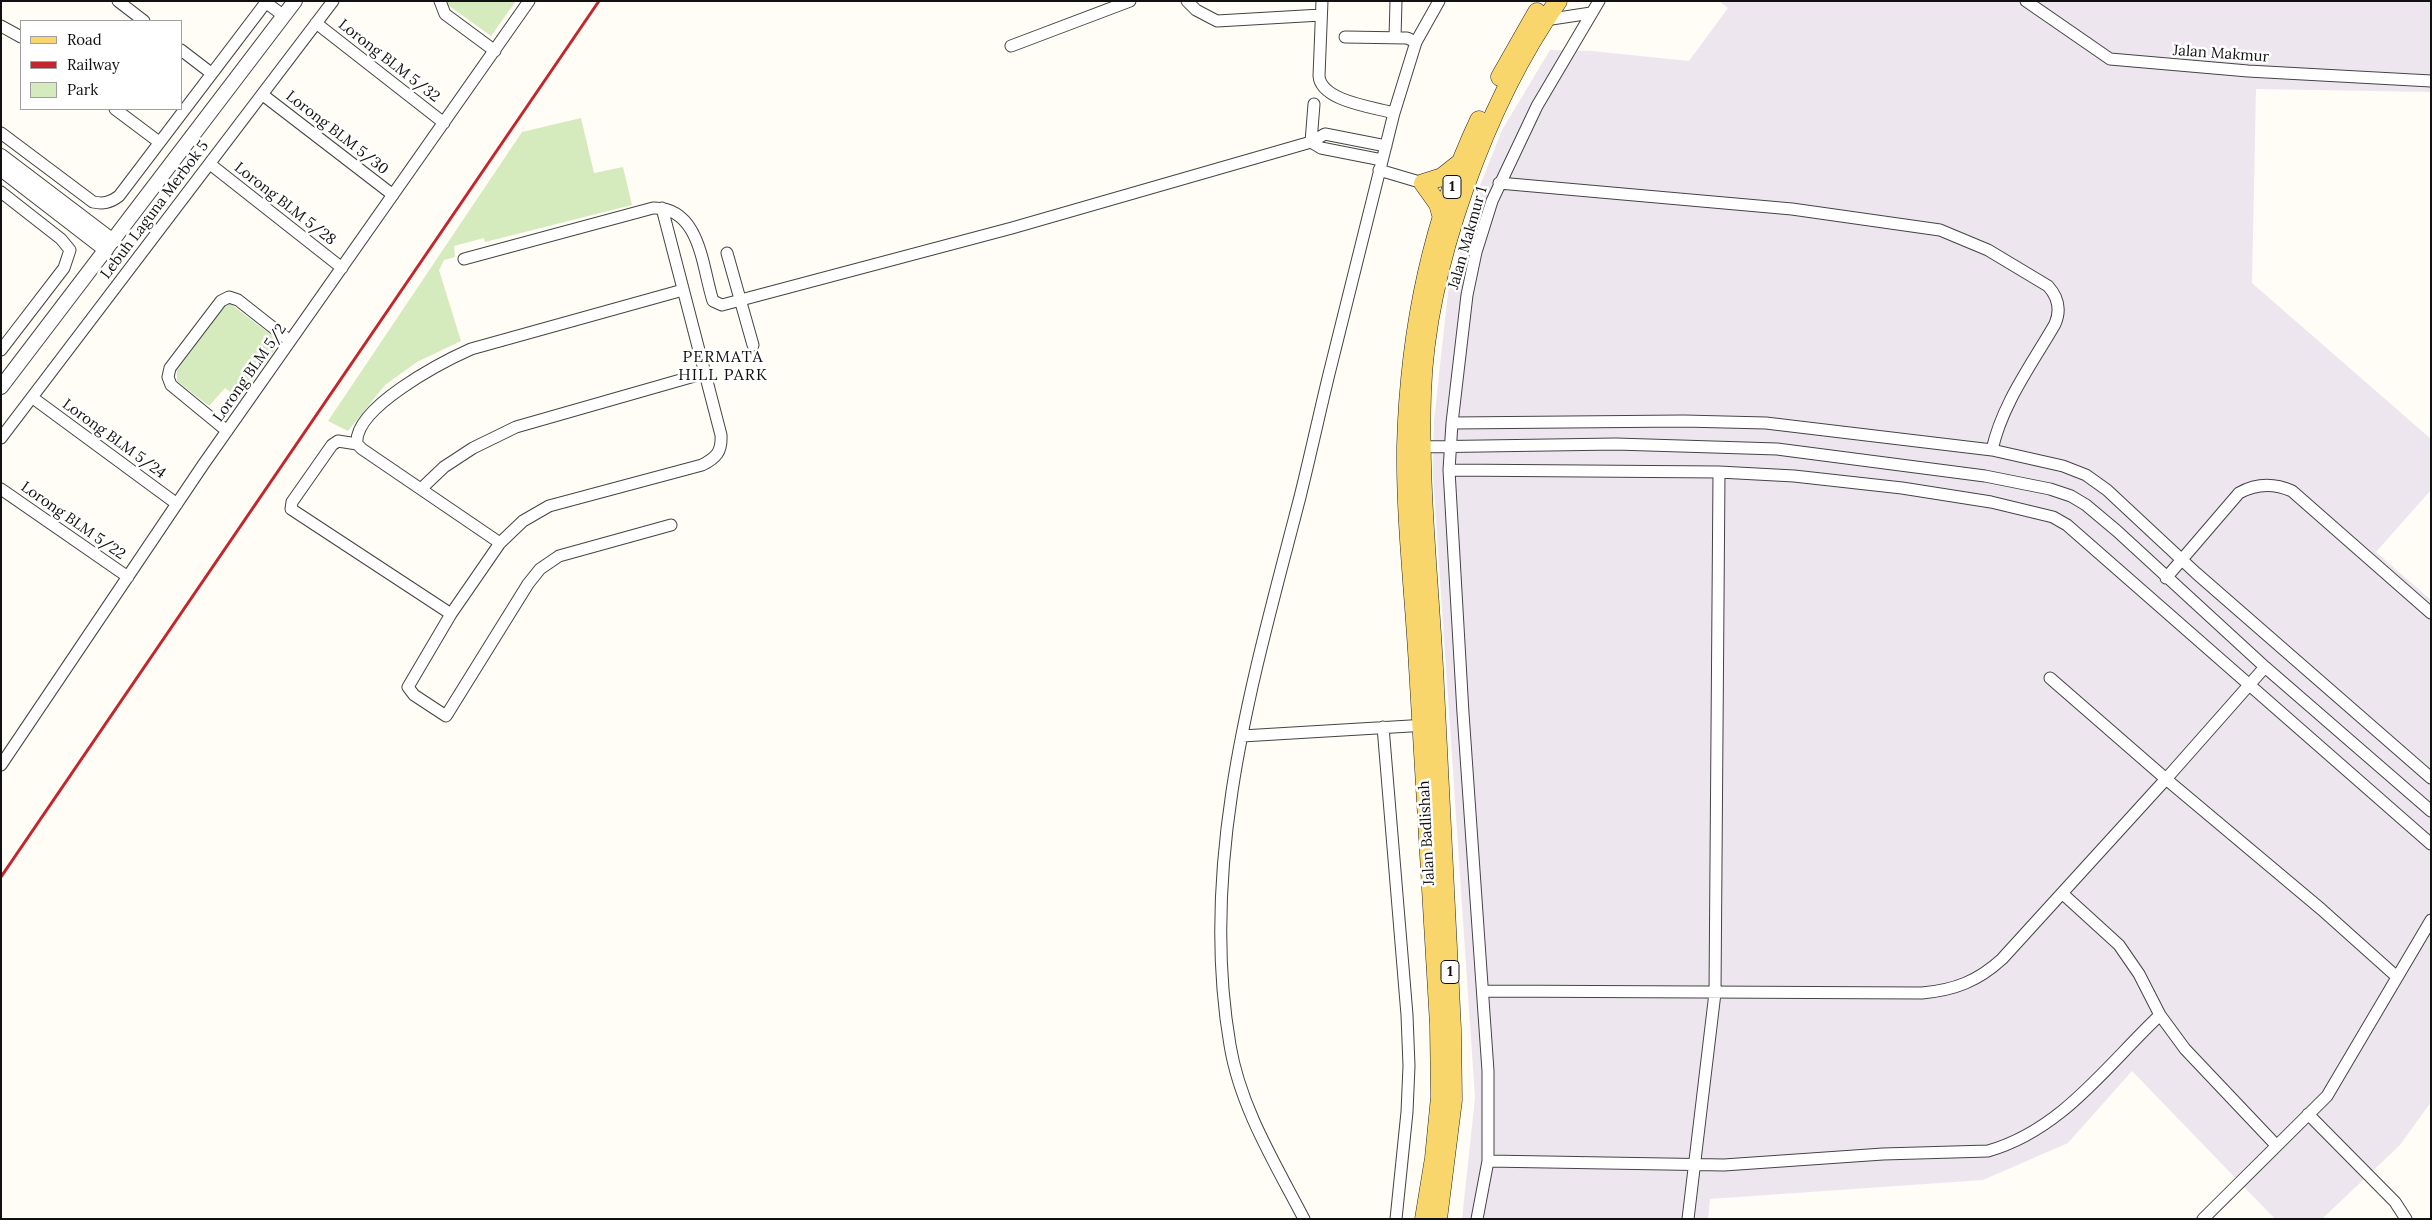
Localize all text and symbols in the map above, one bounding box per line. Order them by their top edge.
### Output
street label: Lorong BLM 5/32 [335,16,443,106]
legend [20,20,182,110]
text: Road [67,30,102,49]
street label: Jalan Makmur [2172,42,2270,66]
text: Railway [67,55,120,74]
text: Park [67,80,98,99]
street label: Lorong BLM 5/30 [282,87,392,179]
street label: Lebuh Laguna Merbok 5 [97,137,213,283]
street label: Lorong BLM 5/28 [231,159,339,249]
road number: 1 [1443,176,1461,198]
street label: Jalan Makmur 1 [1445,185,1491,291]
street label: Lorong BLM 5/2 [209,321,291,425]
district label: PERMATA HILL PARK [677,347,769,385]
street label: Lorong BLM 5/24 [59,395,169,483]
street label: Lorong BLM 5/22 [17,478,129,564]
street label: Jalan Badlishah [1415,780,1439,886]
road number: 1 [1441,960,1459,984]

